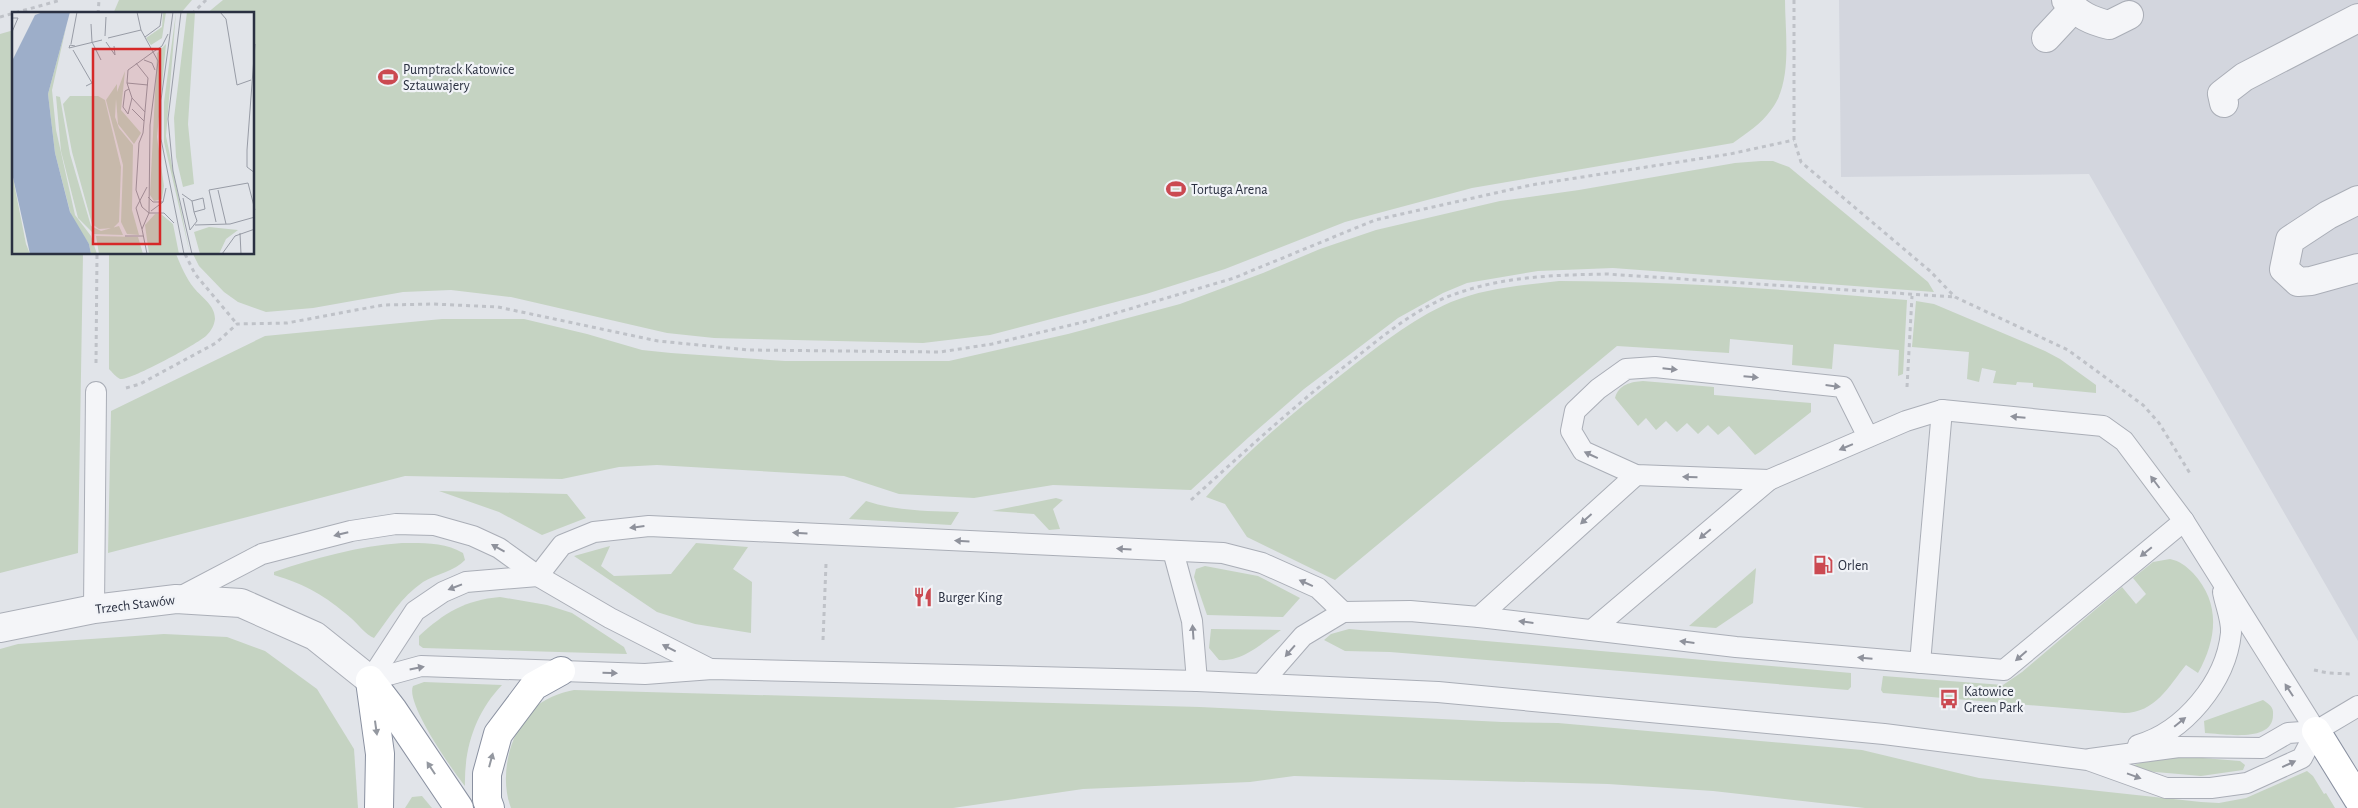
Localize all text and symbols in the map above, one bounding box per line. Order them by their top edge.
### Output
inset map [12,12,255,255]
place label: Pumptrack Katowice Sztauwajery [403,63,514,93]
sports icon: Pumptrack Katowice Sztauwajery [377,66,399,88]
sports icon: Tortuga Arena [1165,178,1187,200]
place label: Tortuga Arena [1191,183,1268,197]
one-way arrow [1662,365,1678,373]
one-way arrow [1743,373,1759,381]
one-way arrow [1825,382,1841,390]
one-way arrow [2010,413,2026,421]
one-way arrow [1838,443,1853,451]
one-way arrow [1584,450,1598,458]
one-way arrow [1682,473,1698,481]
one-way arrow [2150,475,2160,489]
one-way arrow [1580,514,1593,525]
one-way arrow [629,523,645,531]
one-way arrow [791,528,807,536]
one-way arrow [1699,528,1711,539]
one-way arrow [333,530,348,538]
one-way arrow [954,536,970,544]
one-way arrow [490,544,505,552]
one-way arrow [1116,544,1132,552]
one-way arrow [2140,546,2152,557]
fuel station icon: Orlen [1812,554,1834,576]
place label: Orlen [1838,559,1869,573]
one-way arrow [1299,578,1313,586]
one-way arrow [447,583,462,591]
restaurant icon: Burger King [912,586,934,608]
place label: Burger King [938,591,1002,605]
street label: Trzech Stawów [94,593,176,617]
one-way arrow [1517,618,1533,626]
one-way arrow [1189,624,1197,640]
one-way arrow [1679,637,1695,645]
one-way arrow [661,644,676,652]
one-way arrow [1284,644,1296,656]
one-way arrow [2015,650,2028,661]
one-way arrow [1856,654,1872,662]
one-way arrow [409,663,425,671]
one-way arrow [602,669,618,677]
one-way arrow [2285,684,2294,697]
place label: Katowice Green Park [1964,685,2024,715]
bus stop icon: Katowice Green Park [1938,688,1960,710]
one-way arrow [2173,716,2186,727]
one-way arrow [373,721,381,737]
one-way arrow [487,753,495,768]
one-way arrow [2282,759,2296,767]
one-way arrow [426,761,436,775]
one-way arrow [2126,773,2141,780]

